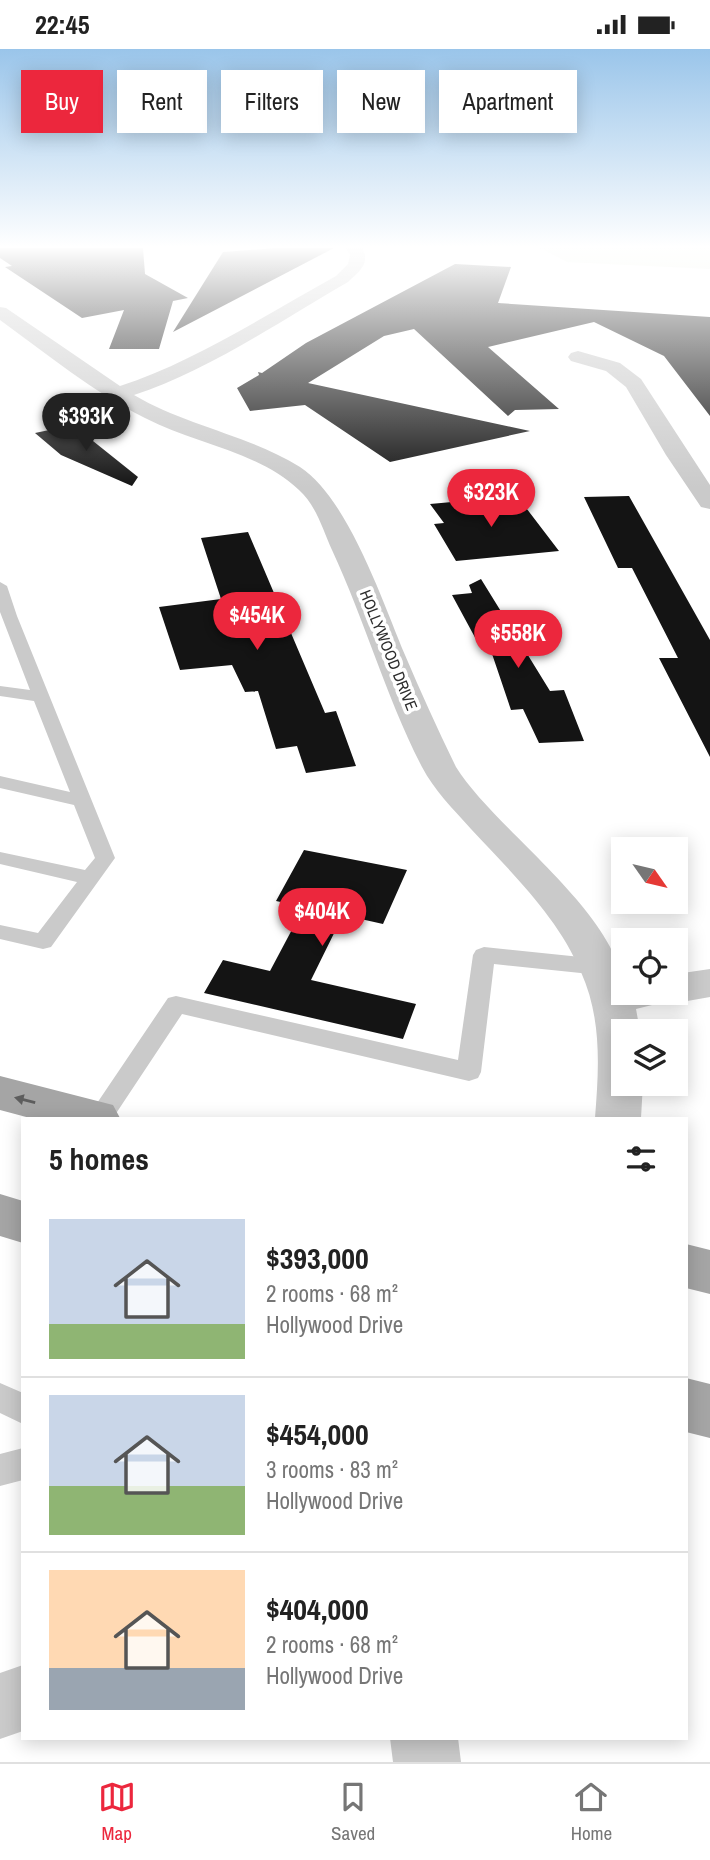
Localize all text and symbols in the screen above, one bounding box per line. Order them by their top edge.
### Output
text: 22:45 [35,7,90,42]
chip: Buy [21,70,103,133]
chip: Rent [117,70,207,133]
chip: Filters [221,70,323,133]
chip: New [337,70,425,133]
chip: Apartment [439,70,577,133]
pin: $393K [37,393,135,453]
text: $393K [58,400,114,431]
pin: $323K [442,469,540,529]
text: $323K [463,476,519,507]
street label: HOLLYWOOD DRIVE [355,586,423,714]
pin: $454K [208,593,306,652]
text: $454K [229,599,285,630]
pin: $558K [469,611,567,670]
text: $558K [490,617,546,648]
north arrow [611,837,688,913]
map controls [611,837,688,1096]
pin: $404K [273,888,371,948]
text: $404K [294,895,350,926]
button: locate [611,928,688,1005]
button: layers [611,1019,688,1096]
one-way arrow [14,1094,36,1105]
text: 5 homes [49,1139,149,1179]
icon: filters [622,1140,660,1178]
text: $393,000 [266,1238,369,1278]
icon: home [105,1247,189,1331]
text: 2 rooms · 68 m² [266,1278,398,1309]
text: Hollywood Drive [266,1309,403,1340]
text: $454,000 [266,1414,369,1454]
icon: home [105,1423,189,1507]
text: 3 rooms · 83 m² [266,1454,398,1485]
text: Hollywood Drive [266,1485,403,1516]
text: $404,000 [266,1589,369,1629]
icon: home [105,1598,189,1682]
text: 2 rooms · 68 m² [266,1629,398,1660]
text: Hollywood Drive [266,1660,403,1691]
tab: Map [98,1778,136,1846]
tab: Saved [331,1778,375,1846]
tab: Home [571,1778,612,1846]

